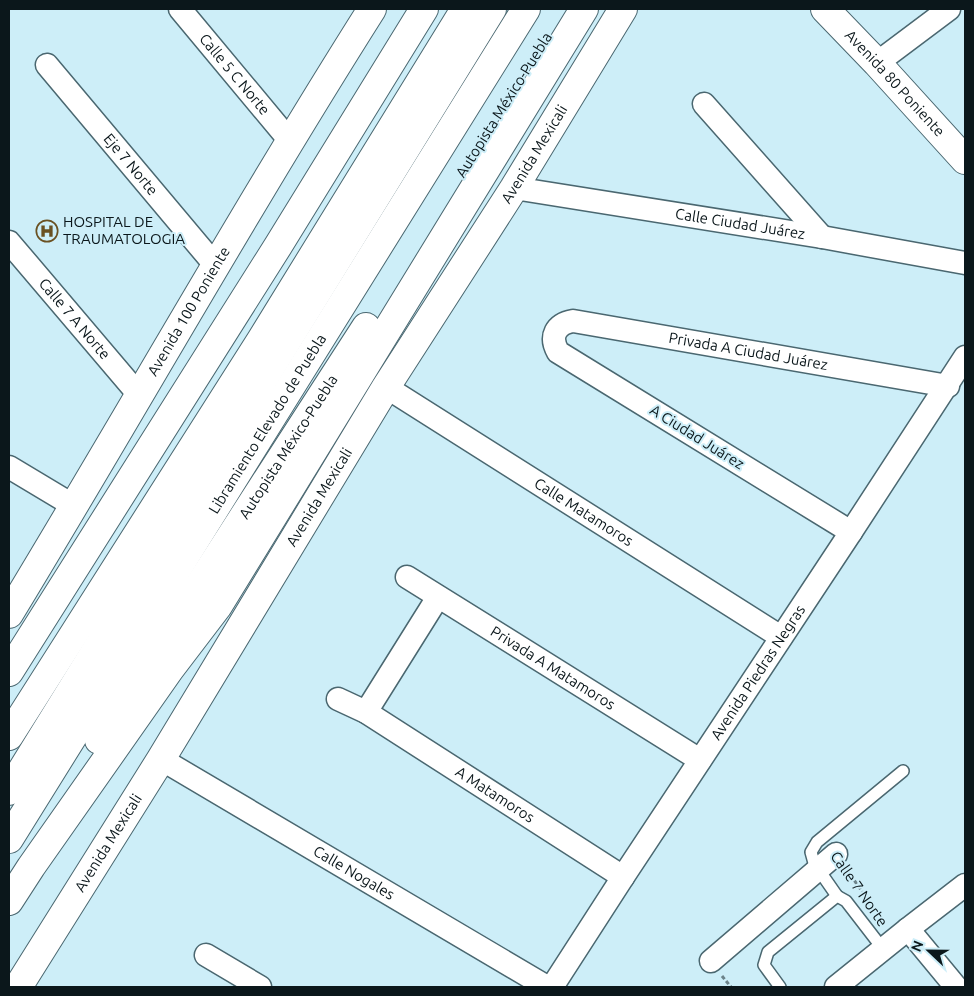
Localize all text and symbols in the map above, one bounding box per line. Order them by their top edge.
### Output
street label: Avenida 80 Poniente [842,26,948,140]
street label: Autopista México-Puebla [452,29,555,180]
street label: Calle 5 C Norte [196,30,273,118]
street label: Avenida Mexicali [497,102,571,206]
street label: Eje 7 Norte [100,130,162,198]
street label: Calle Ciudad Juárez [674,205,806,242]
place label: HOSPITAL DE TRAUMATOLOGIA [63,213,185,247]
hospital icon: HOSPITAL DE TRAUMATOLOGIA [35,219,59,243]
street label: Avenida 100 Poniente [144,243,233,379]
street label: Calle 7 A Norte [36,275,114,363]
street label: Privada A Ciudad Juárez [667,329,829,373]
street label: Libramiento Elevado de Puebla [205,331,329,517]
street label: Autopista México-Puebla [235,372,341,522]
street label: A Ciudad Juárez [647,401,748,472]
street label: Avenida Mexicali [283,445,355,549]
street label: Calle Matamoros [531,474,637,549]
street label: Avenida Piedras Negras [707,602,808,743]
street label: Privada A Matamoros [488,622,619,713]
street label: A Matamoros [453,763,538,826]
street label: Avenida Mexicali [71,791,145,895]
street label: Calle Nogales [311,842,398,903]
street label: Calle 7 Norte [827,848,892,930]
north arrow [904,926,954,976]
text: N [908,938,926,954]

